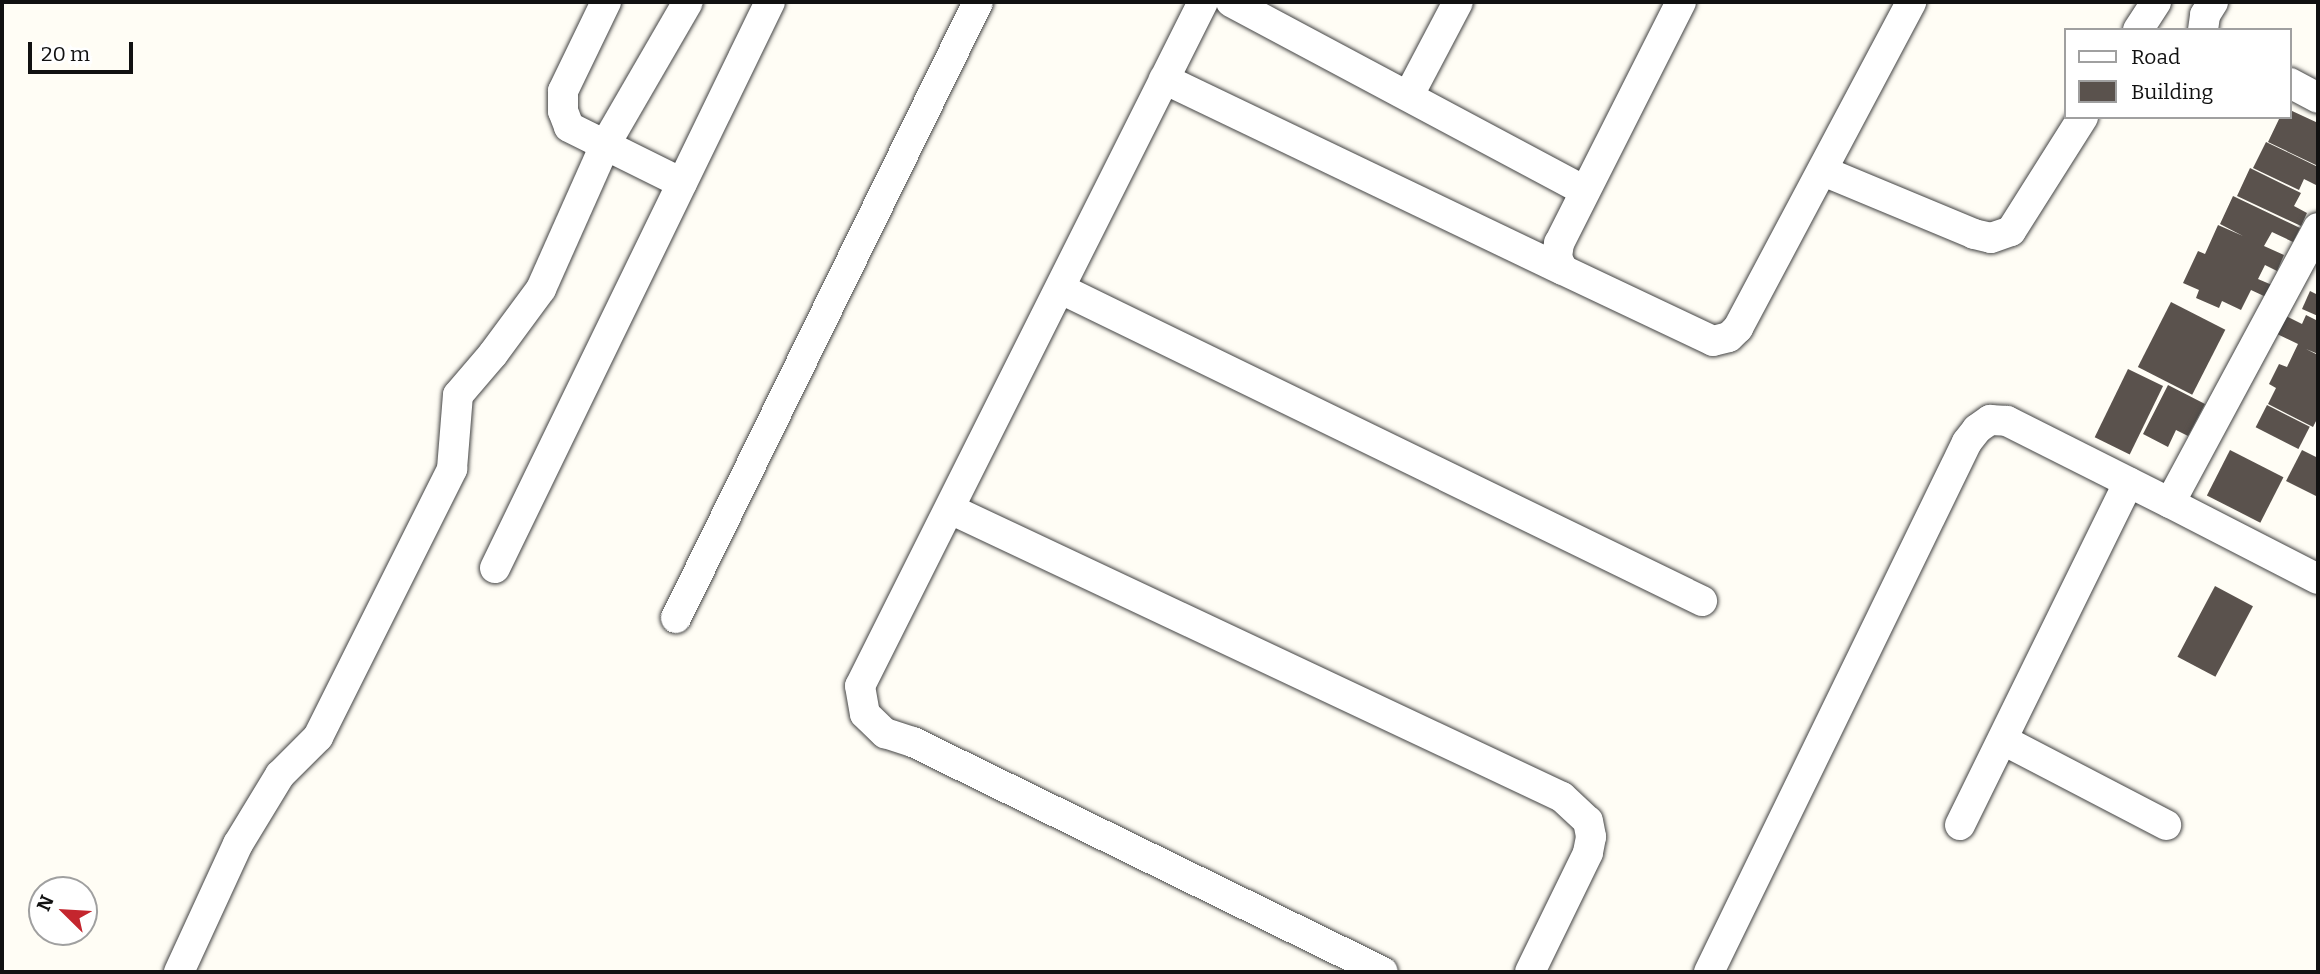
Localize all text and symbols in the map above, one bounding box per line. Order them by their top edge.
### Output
scale bar [32,28,136,72]
legend [2064,28,2292,119]
text: 20 m [41,41,90,67]
text: Road [2131,44,2180,70]
text: Building [2131,79,2213,105]
north arrow [28,876,98,946]
text: N [32,892,59,914]

